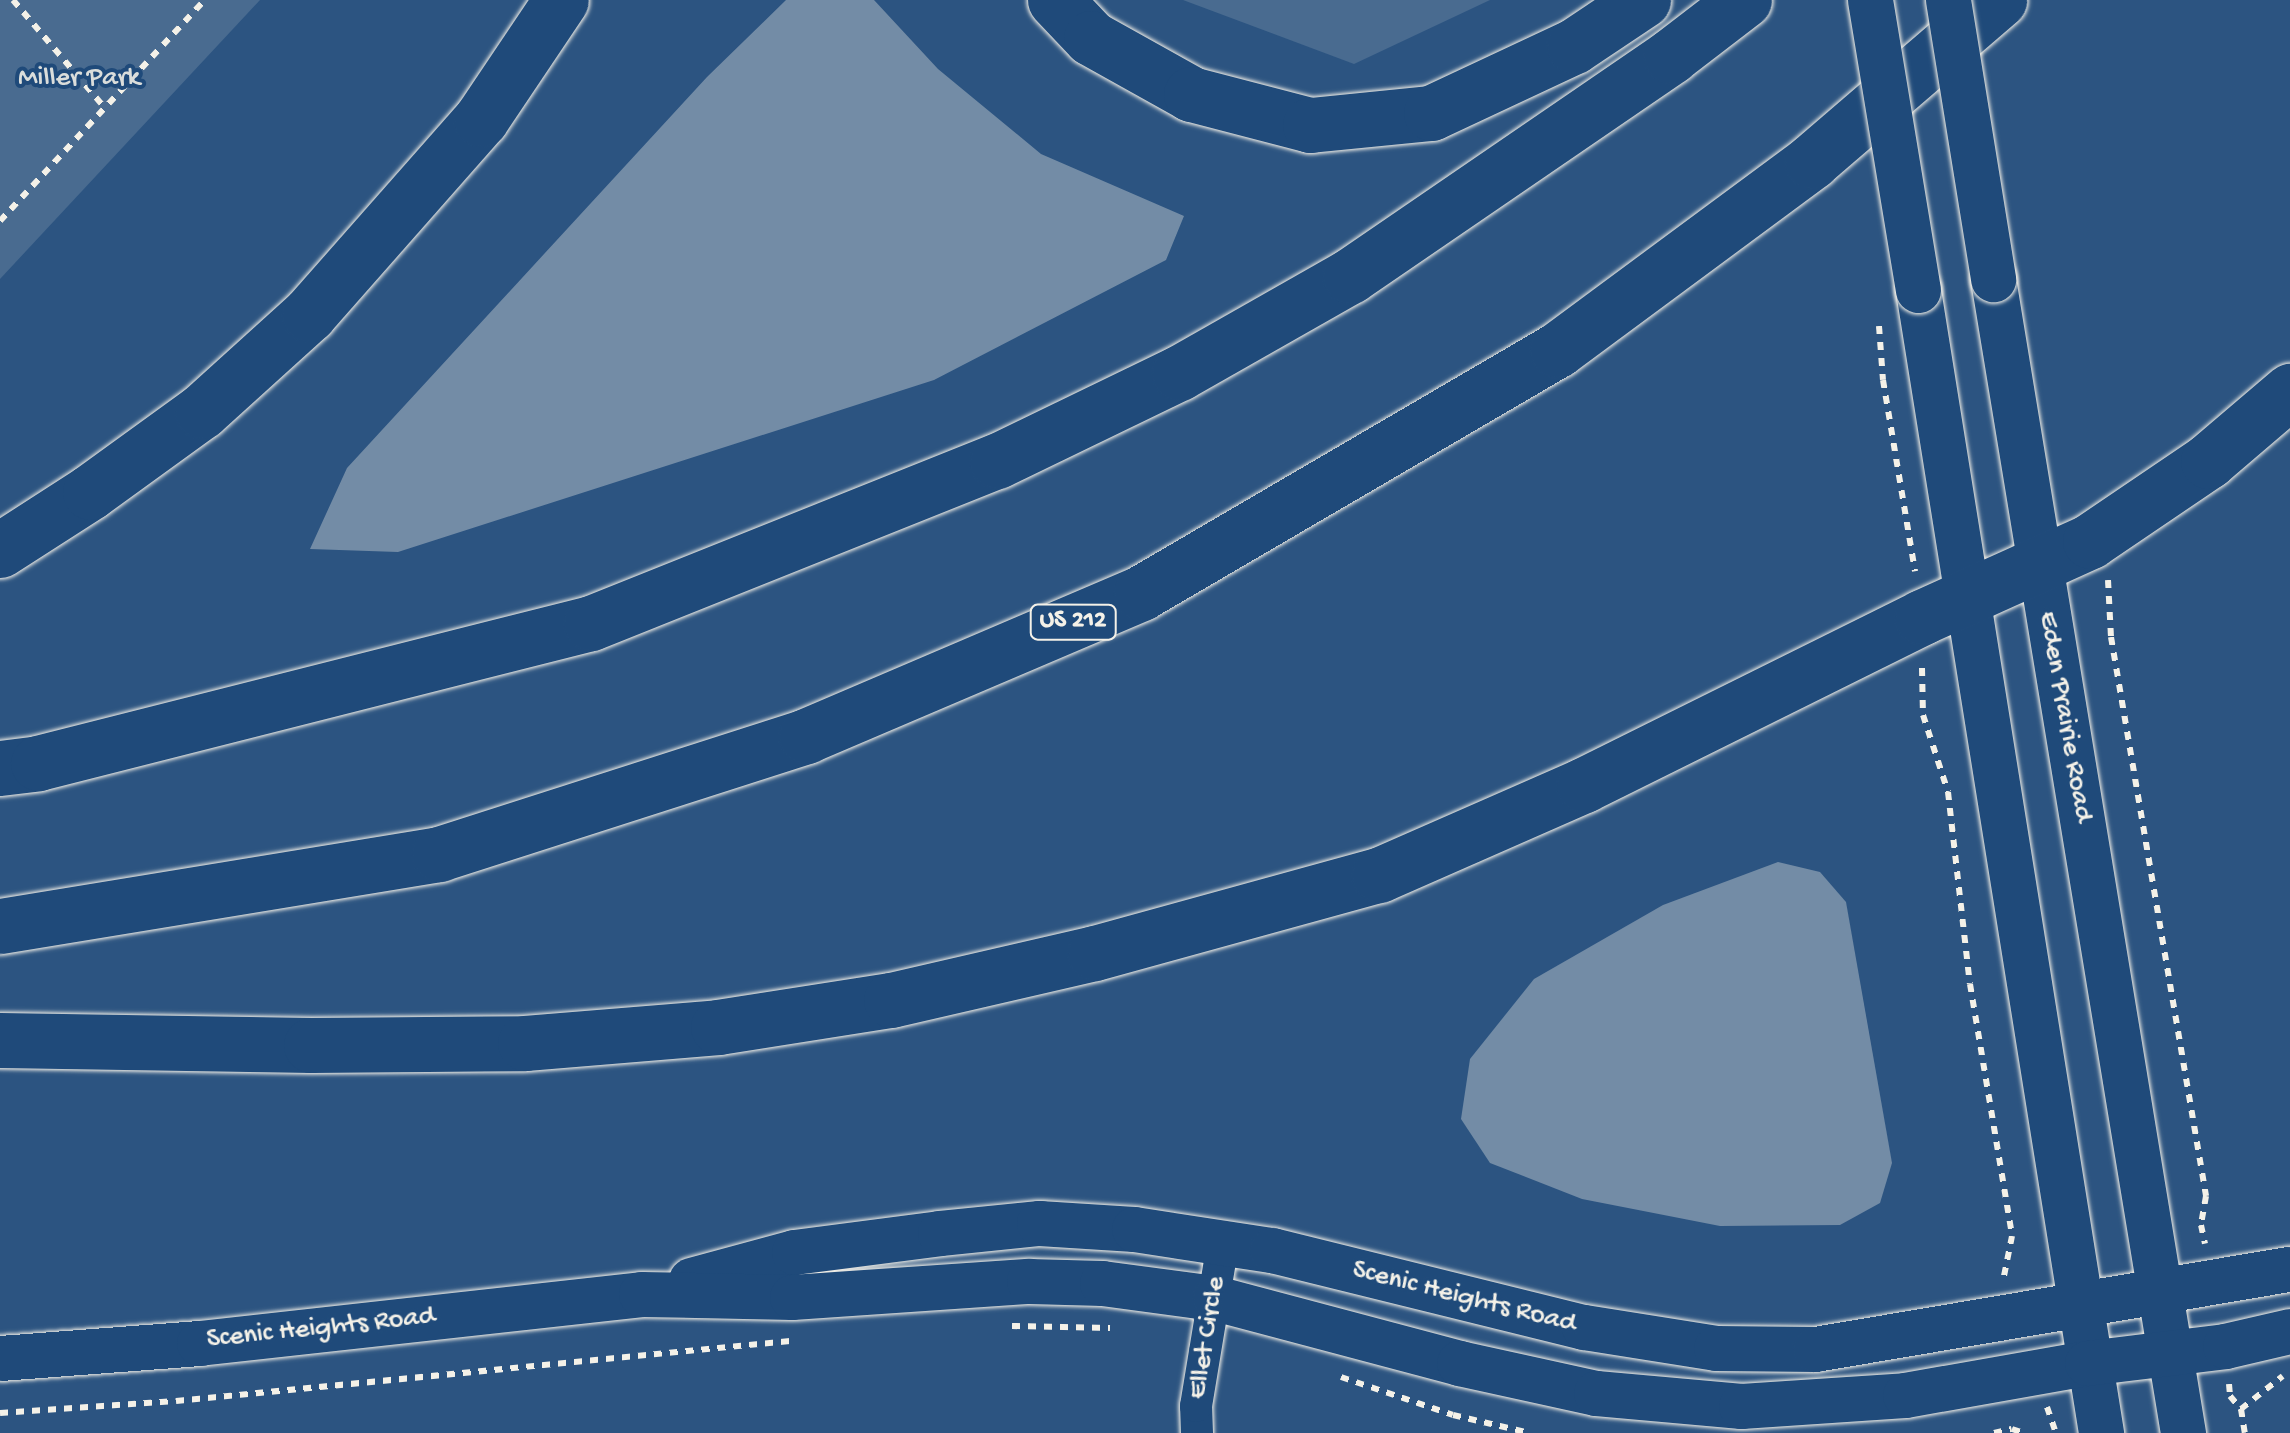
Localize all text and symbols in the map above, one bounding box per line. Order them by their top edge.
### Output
park label: Miller Park [18,62,140,96]
road number: US 212 [1028,602,1118,642]
street label: Eden Prairie Road [2029,609,2099,825]
street label: Scenic Heights Road [1349,1254,1579,1342]
street label: Ellet Circle [1182,1274,1234,1402]
street label: Scenic Heights Road [205,1300,437,1358]

